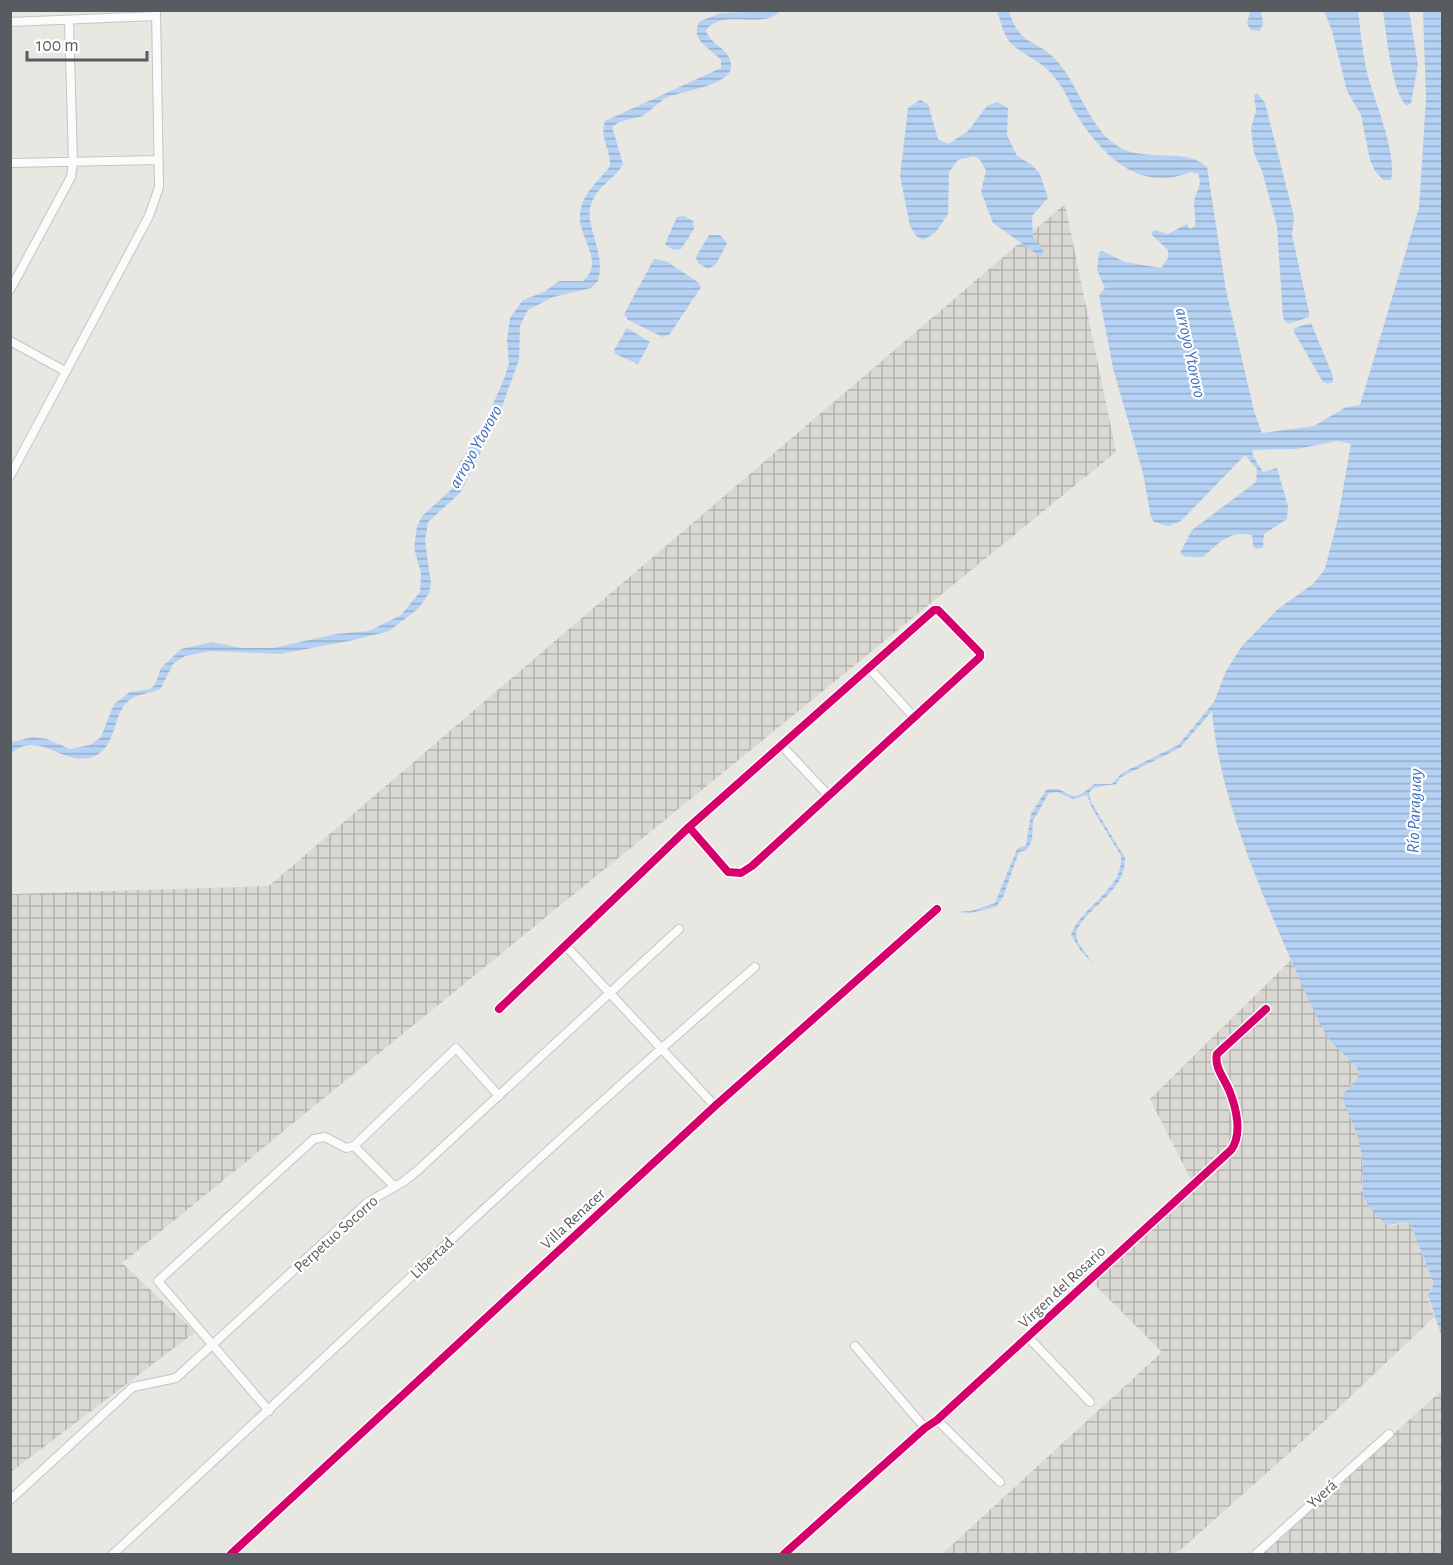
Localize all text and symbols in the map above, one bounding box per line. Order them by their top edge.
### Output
scale bar [27,24,147,62]
text: 100 m [36,37,79,55]
water label: arroyo Ytororo [1172,306,1208,400]
water label: arroyo Ytororo [446,403,506,491]
water label: Río Paraguay [1405,768,1425,854]
street label: Villa Renacer [538,1185,609,1252]
street label: Perpetuo Socorro [291,1192,381,1276]
street label: Libertad [408,1234,456,1282]
street label: Virgen del Rosario [1015,1243,1109,1331]
street label: Yverá [1304,1477,1340,1511]

